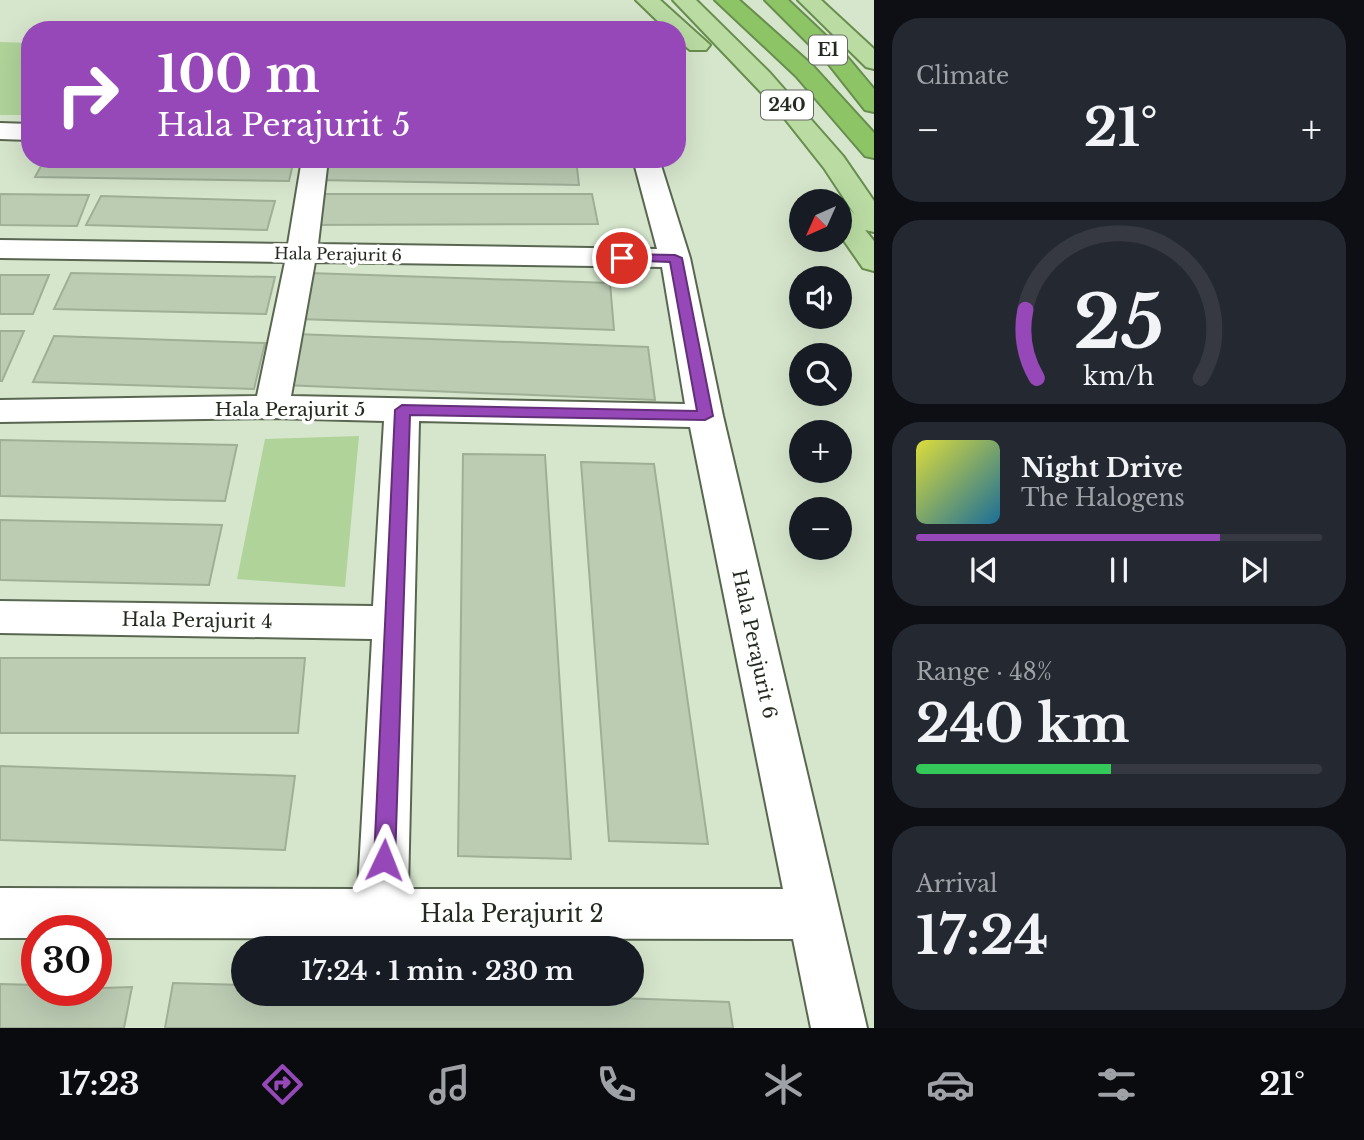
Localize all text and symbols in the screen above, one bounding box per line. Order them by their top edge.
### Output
road number: E1 [809,36,847,64]
text: 100 m [157,44,320,105]
icon: right [42,49,133,140]
text: Climate [916,62,1009,90]
road number: 240 [761,90,813,120]
text: 21° [1084,96,1158,160]
text: Hala Perajurit 5 [157,105,410,145]
text: − [916,106,940,153]
text: + [1301,106,1322,153]
north arrow [789,189,852,252]
map controls [789,189,852,560]
pin [592,228,652,288]
icon: arrive [603,239,641,277]
street label: Hala Perajurit 6 [274,243,402,265]
button: sound [789,266,852,329]
text: 25 [1074,277,1164,368]
button: search [789,343,852,406]
text: km/h [1084,361,1154,392]
street label: Hala Perajurit 5 [215,398,365,421]
button: + [789,420,852,483]
text: Night Drive [1021,452,1183,484]
text: The Halogens [1021,484,1185,512]
button: − [789,497,852,560]
icon: previous [965,551,1003,589]
icon: pause [1100,551,1138,589]
icon: next [1235,551,1273,589]
street label: Hala Perajurit 6 [727,567,782,721]
street label: Hala Perajurit 4 [121,608,273,633]
text: Range · 48% [916,658,1052,686]
text: 240 km [916,692,1130,756]
position arrow [347,823,421,897]
text: Arrival [916,870,997,898]
street label: Hala Perajurit 2 [420,900,604,928]
text: 17:24 [916,904,1049,968]
speed limit sign: 30 [21,915,112,1006]
text: 17:24 · 1 min · 230 m [301,955,574,987]
icon: directions [258,1060,307,1109]
icon: music [425,1060,474,1109]
icon: phone [592,1060,641,1109]
icon: climate [759,1060,808,1109]
icon: car [926,1060,975,1109]
icon: filters [1092,1060,1141,1109]
text: 17:23 [59,1064,140,1104]
text: 21° [1259,1064,1305,1104]

